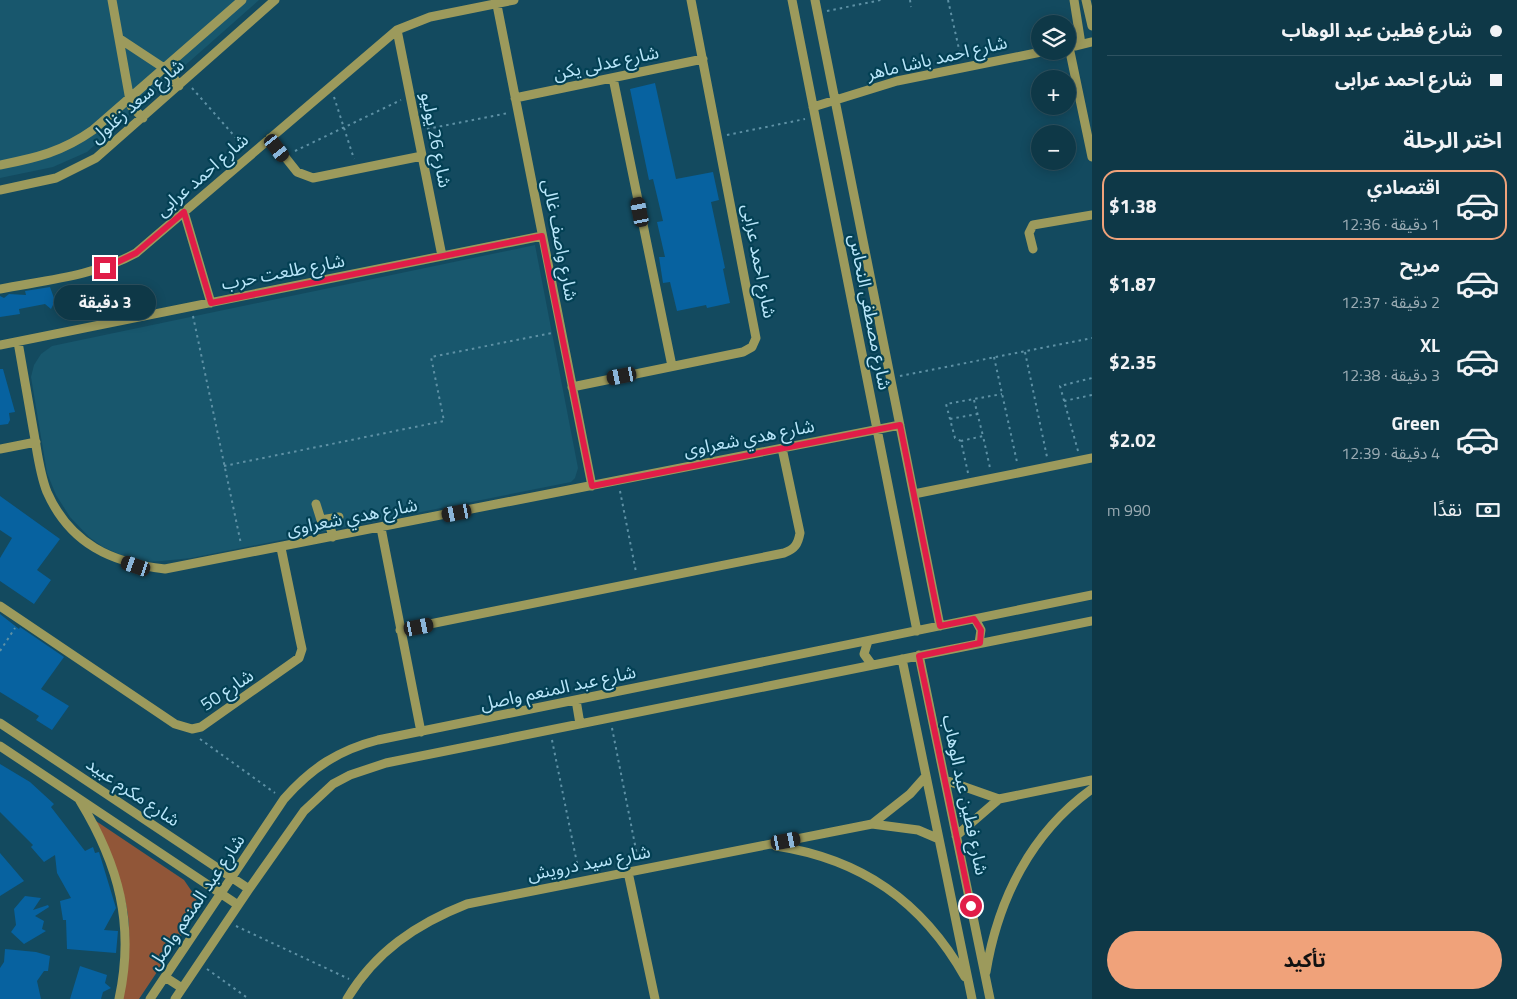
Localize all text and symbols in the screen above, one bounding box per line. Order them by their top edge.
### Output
map controls [1031,15,1076,170]
button: layers [1031,15,1076,60]
text: شارع فطين عبد الوهاب [1281,15,1472,44]
street label: شارع احمد باشا ماهر [863,28,1010,88]
street label: شارع عدلى يكن [551,38,661,88]
street label: شارع سعد زغلول [83,52,191,150]
text: شارع احمد عرابى [1335,64,1472,93]
button: + [1031,70,1076,115]
street label: شارع 26 يوليو [413,90,459,190]
text: اختر الرحلة [1403,123,1502,157]
button: − [1031,125,1076,170]
street label: شارع احمد عرابى [149,126,255,224]
car [261,132,292,164]
text: اقتصادي [1367,172,1440,201]
street label: شارع واصف غالى [534,177,586,303]
icon: car [1455,183,1500,228]
text: $1.38 [1109,191,1156,220]
car [629,196,650,228]
street label: شارع احمد عرابى [734,201,784,321]
text: 1 دقيقة · 12:36 [1341,212,1440,236]
street label: شارع مصطفى النحاس [841,232,899,392]
street label: شارع طلعت حرب [219,246,347,298]
text: مريح [1400,250,1440,279]
route end [94,257,116,279]
icon: car [1455,261,1500,306]
text: $1.87 [1109,269,1156,298]
callout: 3 دقيقة [54,286,156,320]
text: 3 دقيقة [79,290,131,314]
text: 2 دقيقة · 12:37 [1341,290,1440,314]
text: XL [1420,330,1440,359]
icon: car [1455,339,1500,384]
text: $2.35 [1109,347,1156,376]
text: 3 دقيقة · 12:38 [1341,363,1440,387]
car [605,366,638,386]
text: Green [1391,408,1440,437]
street label: شارع هدي شعراوى [681,412,817,464]
icon: car [1455,417,1500,462]
text: $2.02 [1109,425,1156,454]
text: 4 دقيقة · 12:39 [1341,441,1440,465]
street label: شارع هدي شعراوى [284,491,420,543]
text: نقدًا [1433,494,1462,523]
icon: cash [1474,496,1502,524]
text: 990 m [1107,498,1151,522]
car [440,503,473,523]
car [119,554,152,578]
car [402,617,435,637]
street label: شارع عبد المنعم واصل [478,658,638,718]
street label: شارع 50 [195,662,259,718]
street label: شارع فطين عبد الوهاب [934,712,996,878]
street label: شارع مكرم عبيد [80,750,186,834]
street label: شارع عبد المنعم واصل [140,828,252,976]
car [769,831,802,851]
street label: شارع سيد درويش [525,837,653,889]
route start [960,895,982,917]
button: تأكيد [1107,931,1502,989]

